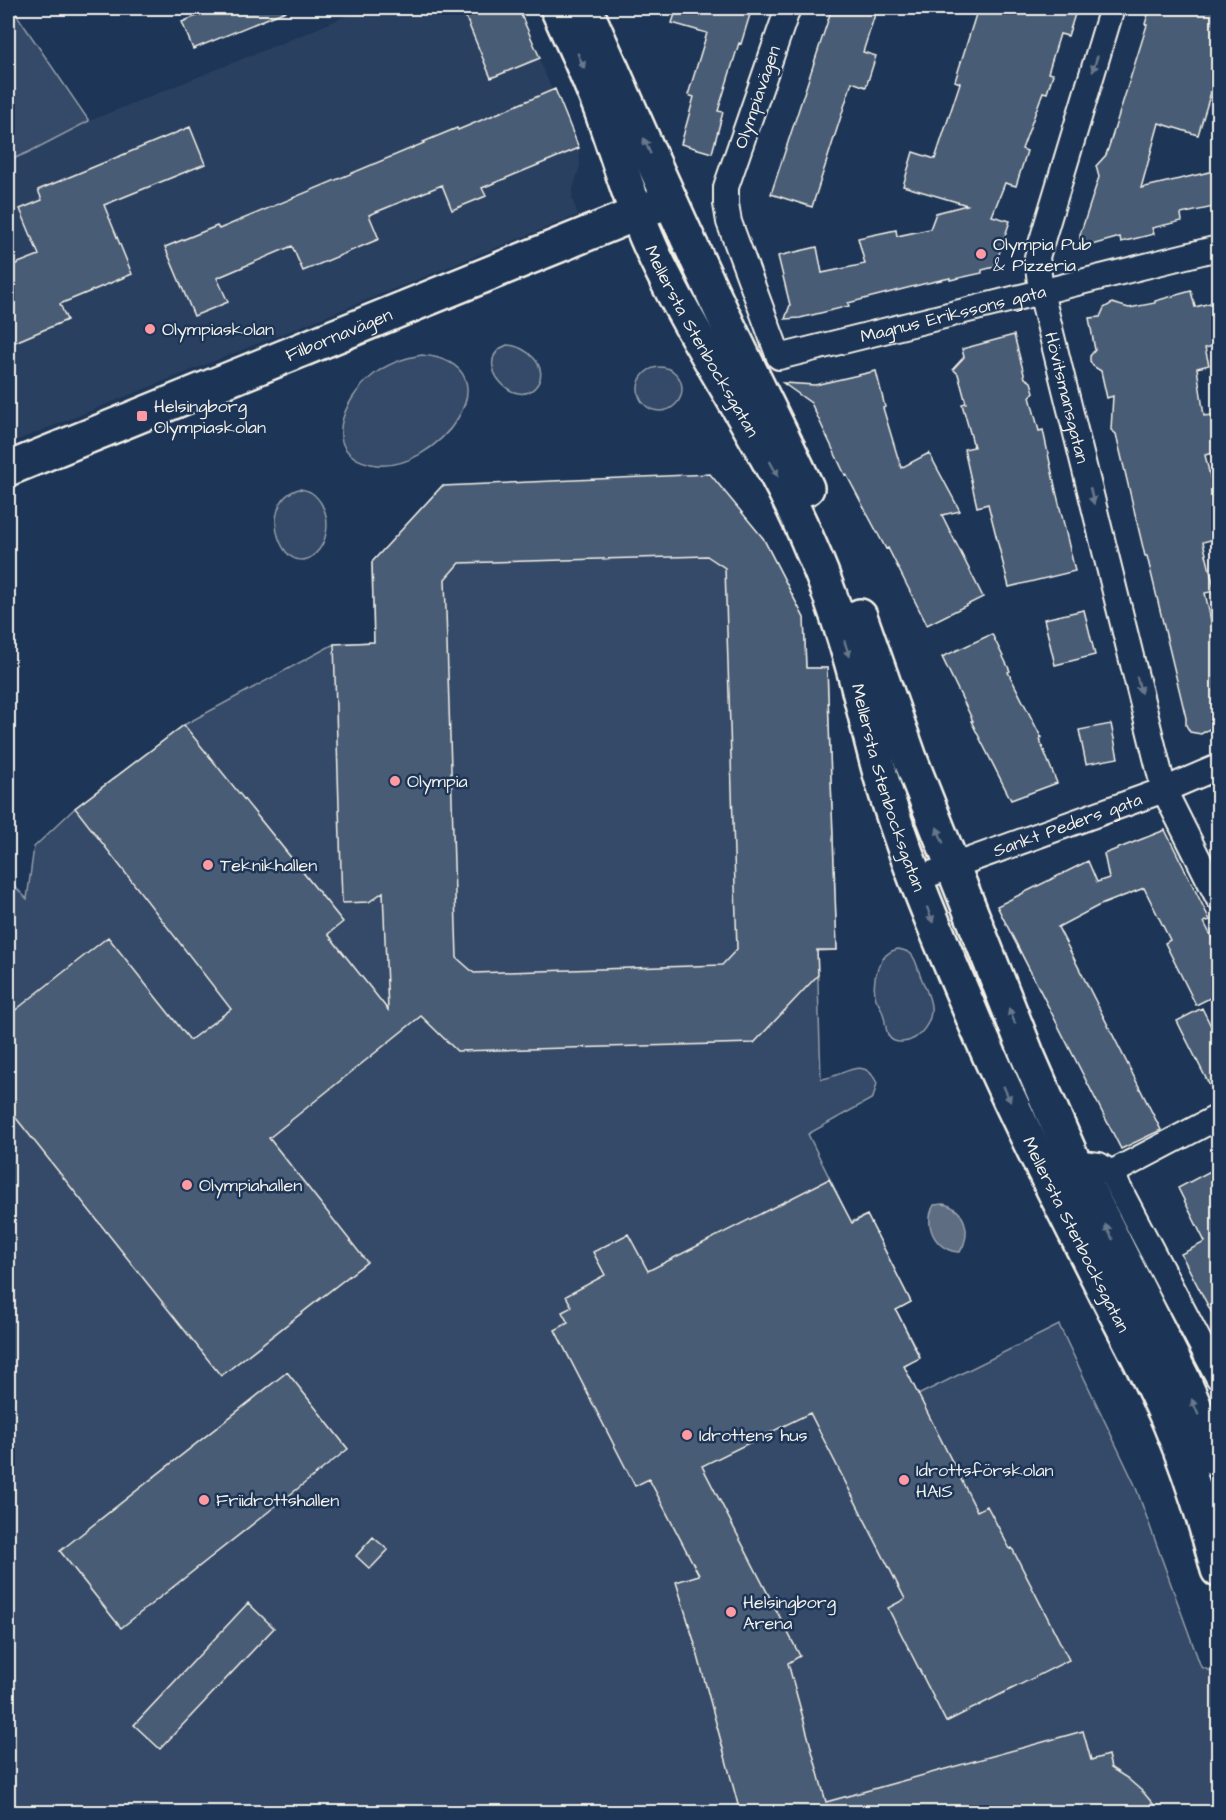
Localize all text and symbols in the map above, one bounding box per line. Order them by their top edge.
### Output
street label: Olympiavägen [728,42,788,152]
one-way arrow [577,52,586,70]
one-way arrow [1090,55,1099,73]
one-way arrow [642,137,652,155]
place label: Olympia Pub & Pizzeria [993,232,1092,278]
street label: Mellersta Stenbocksgatan [638,241,765,442]
marker: Olympia Pub & Pizzeria [974,247,988,261]
street label: Magnus Erikssons gata [858,279,1049,349]
street label: Filbornavägen [282,302,396,368]
place label: Olympiaskolan [162,317,274,343]
marker: Olympiaskolan [143,322,157,336]
street label: Hövitsmansgatan [1038,329,1095,466]
place label: Helsingborg Olympiaskolan [154,394,266,441]
marker: Helsingborg Olympiaskolan [135,409,149,423]
one-way arrow [769,460,779,477]
one-way arrow [1087,487,1097,505]
one-way arrow [843,640,852,658]
one-way arrow [1134,676,1144,694]
street label: Mellersta Stenbocksgatan [845,681,931,895]
place label: Olympia [407,769,468,795]
marker: Olympia [388,774,402,788]
street label: Sankt Peders gata [990,787,1146,864]
one-way arrow [935,826,944,844]
place label: Teknikhallen [220,853,317,878]
marker: Teknikhallen [201,858,215,872]
one-way arrow [926,906,936,924]
one-way arrow [1007,1007,1017,1025]
one-way arrow [1003,1085,1012,1103]
street label: Mellersta Stenbocksgatan [1016,1133,1136,1337]
place label: Olympiahallen [199,1173,302,1199]
marker: Olympiahallen [180,1178,194,1192]
one-way arrow [1104,1224,1114,1241]
one-way arrow [1190,1398,1200,1416]
place label: Idrottens hus [699,1423,808,1448]
marker: Idrottens hus [680,1428,694,1442]
place label: Idrottsförskolan HAIS [916,1458,1054,1504]
marker: Idrottsförskolan HAIS [897,1473,911,1487]
place label: Friidrottshallen [216,1488,339,1513]
marker: Friidrottshallen [197,1493,211,1507]
place label: Helsingborg Arena [743,1590,836,1636]
marker: Helsingborg Arena [724,1605,738,1619]

